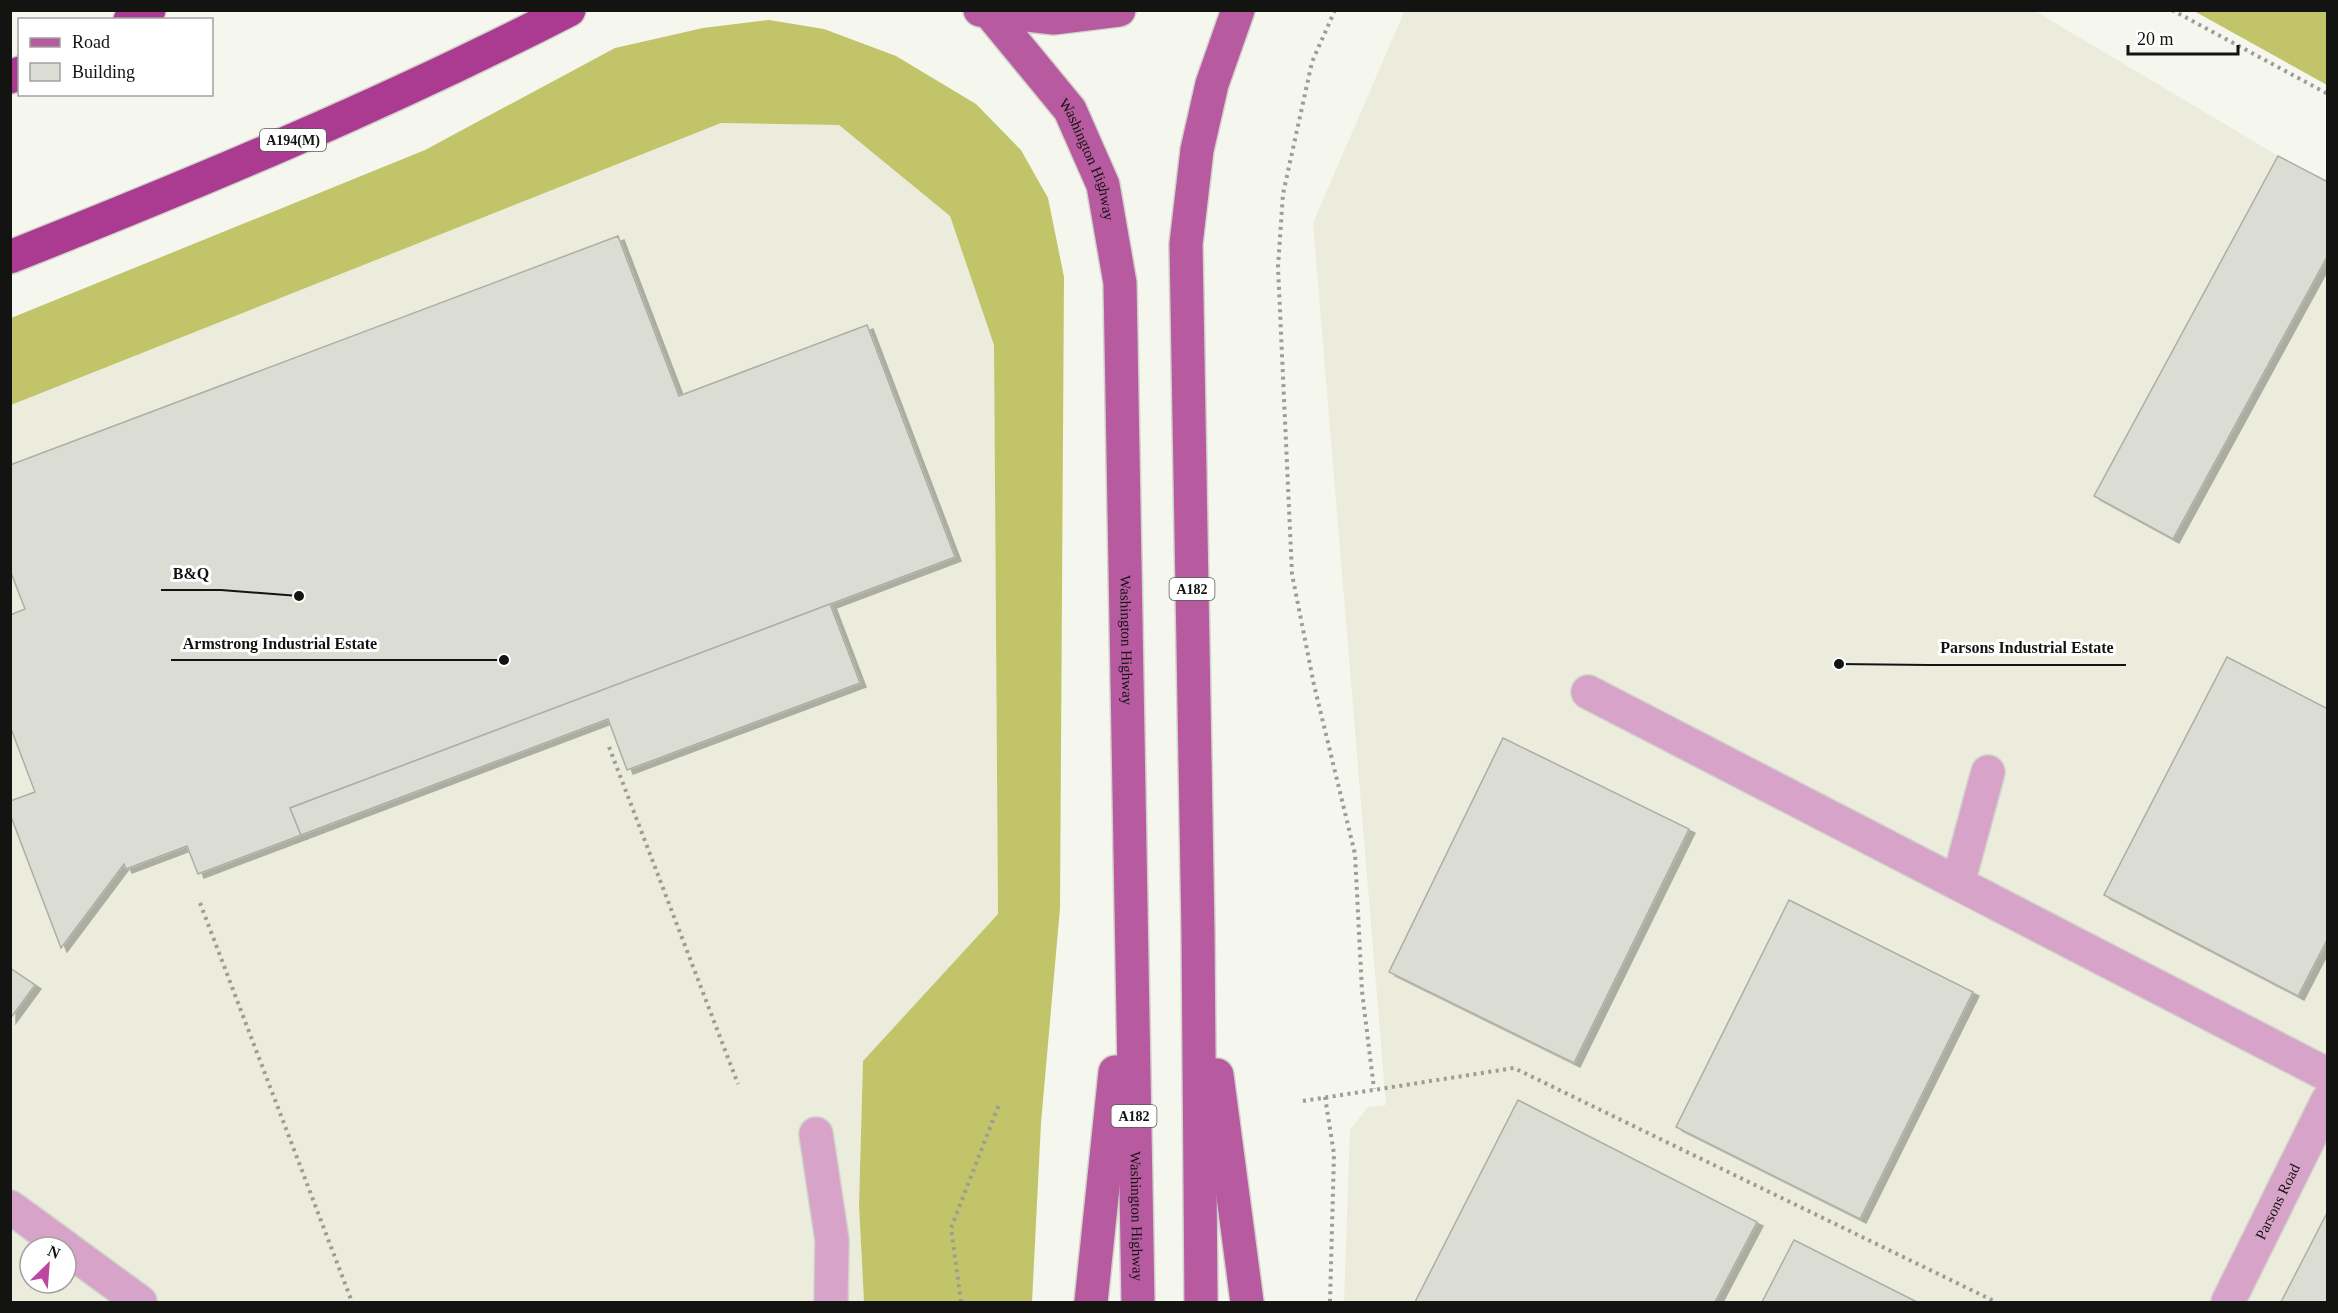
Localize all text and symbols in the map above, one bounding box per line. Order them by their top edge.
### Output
legend [18,18,213,96]
scale bar [2128,18,2238,56]
text: 20 m [2137,29,2174,49]
text: Road [72,32,110,52]
text: Building [72,62,135,82]
street label: Washington Highway [1056,95,1117,222]
road number: A194(M) [260,129,326,151]
callout: B&Q [161,556,221,590]
text: B&Q [173,565,209,582]
street label: Washington Highway [1117,575,1135,706]
road number: A182 [1170,578,1214,600]
callout: Armstrong Industrial Estate [171,626,390,660]
callout: Parsons Industrial Estate [1928,631,2126,665]
text: Armstrong Industrial Estate [183,635,377,653]
text: Parsons Industrial Estate [1940,639,2114,656]
road number: A182 [1112,1105,1156,1127]
street label: Washington Highway [1127,1151,1146,1282]
street label: Parsons Road [2252,1161,2303,1242]
north arrow [18,1235,78,1295]
text: N [45,1242,63,1262]

